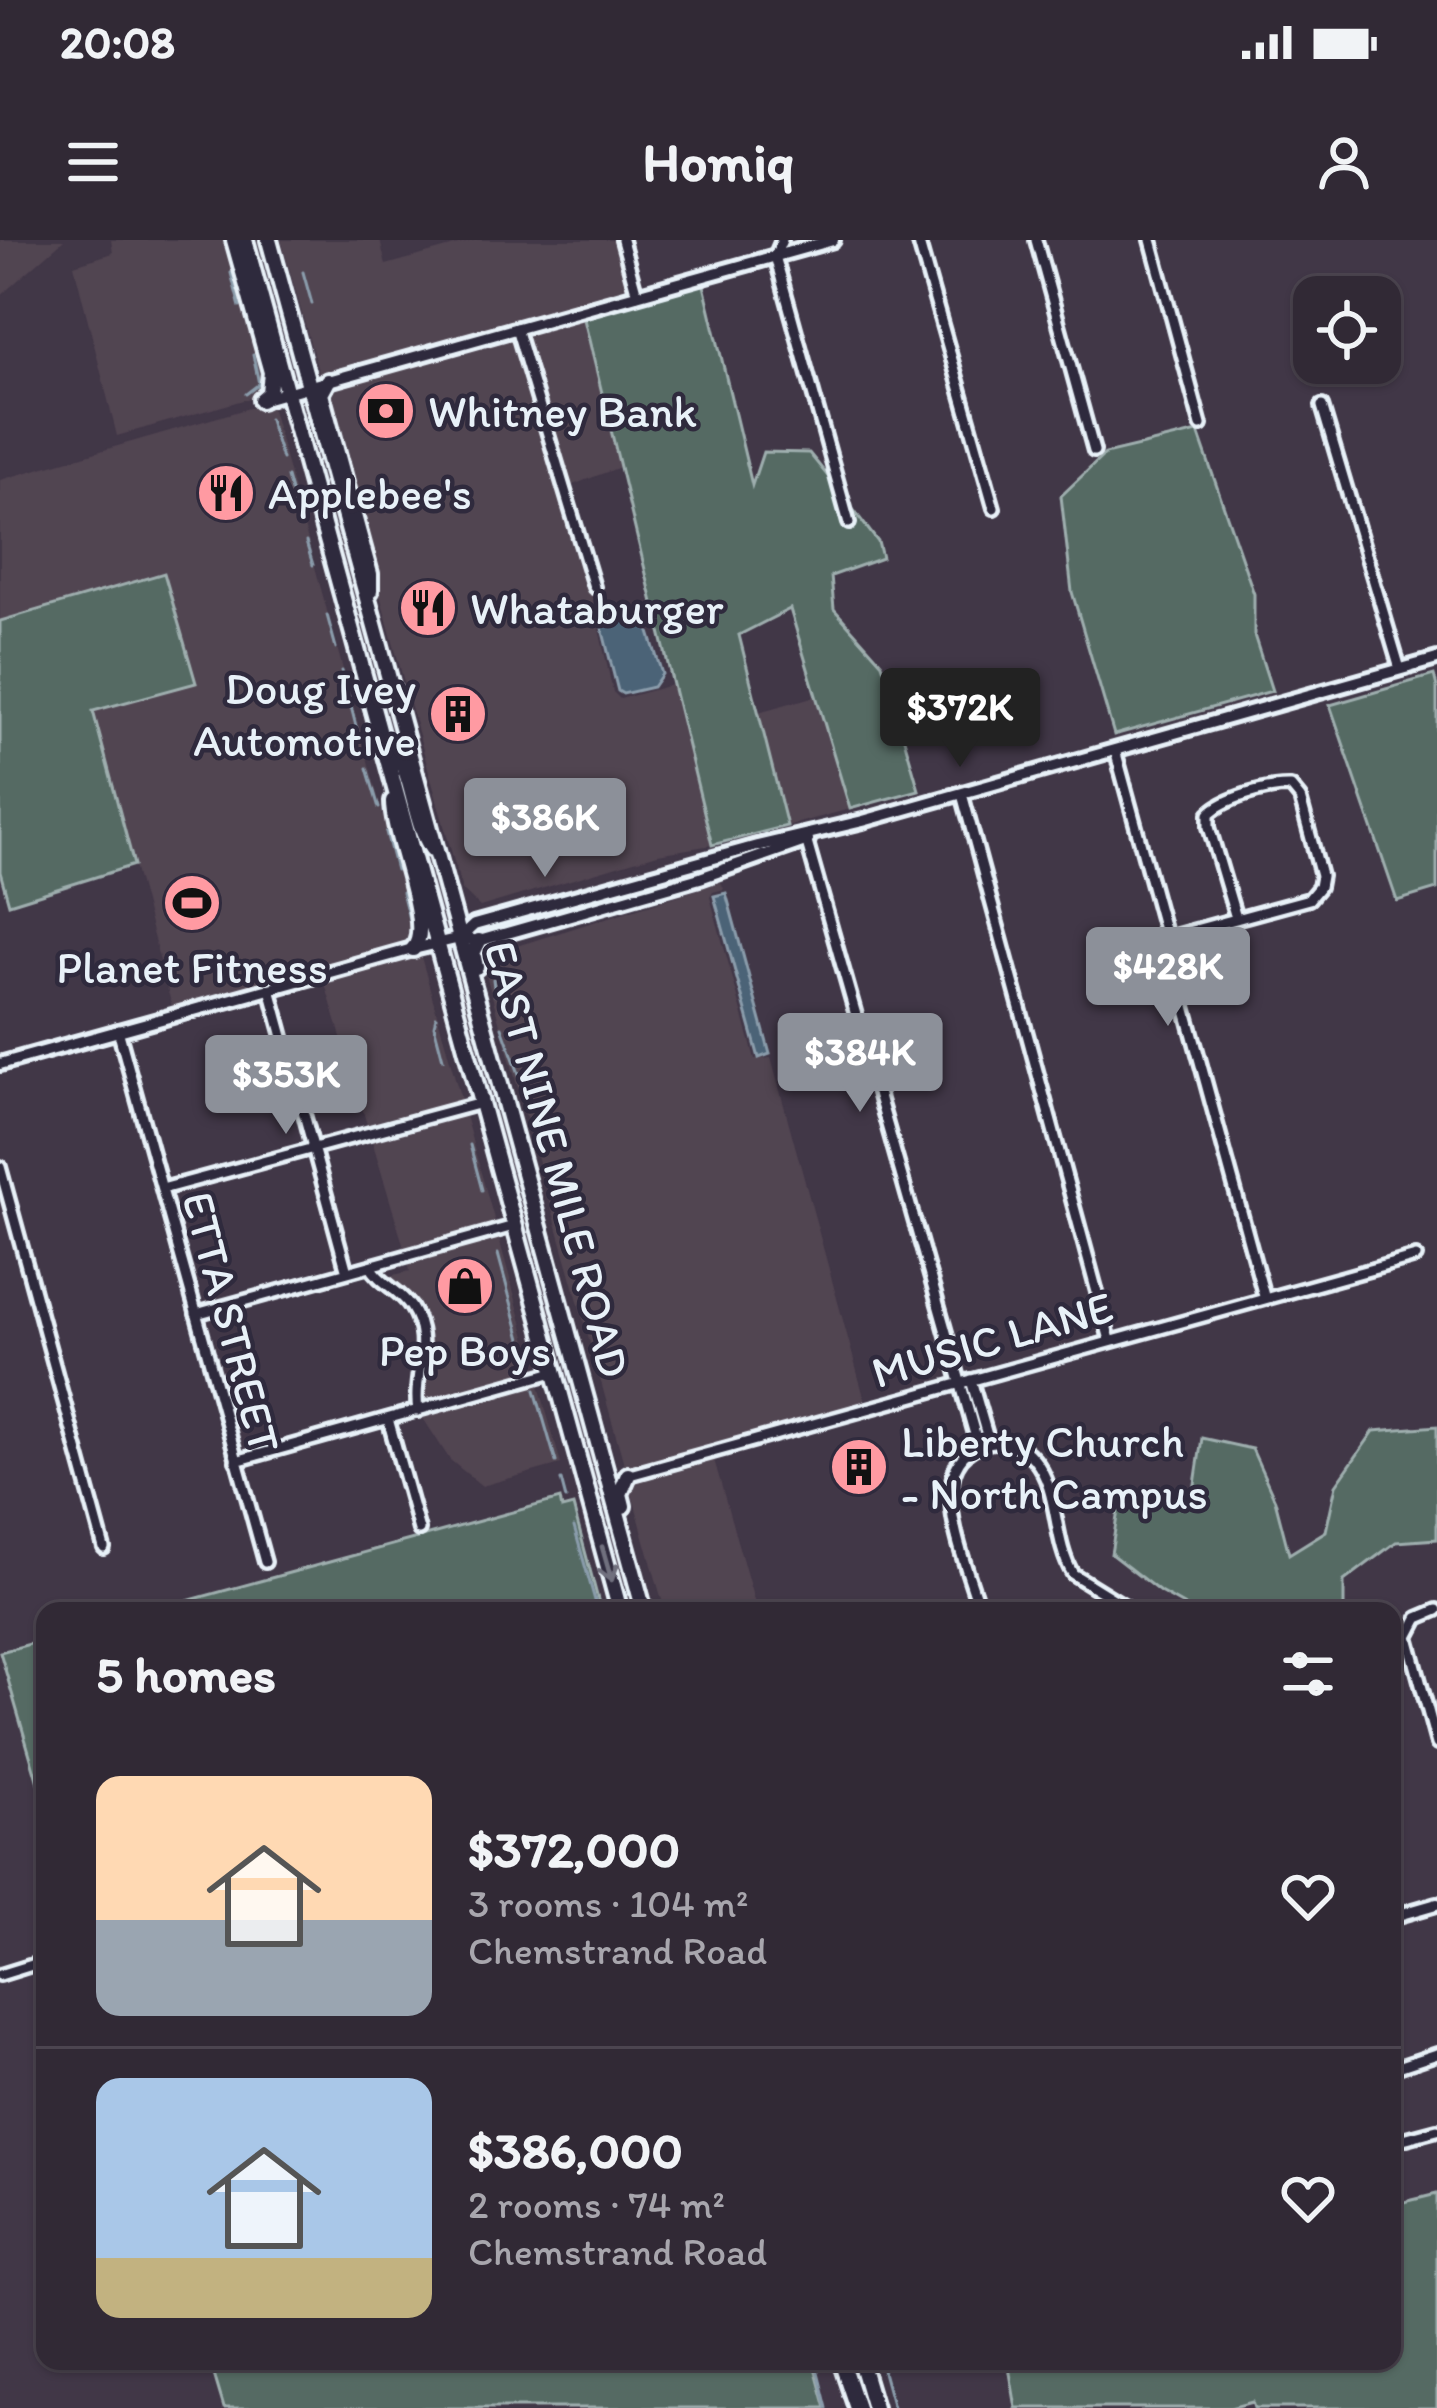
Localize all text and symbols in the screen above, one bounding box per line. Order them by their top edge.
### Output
text: 20:08 [60,15,175,69]
icon: menu [60,129,126,195]
icon: person [1311,129,1377,195]
text: Homiq [643,130,794,195]
map controls [1293,276,1401,384]
button: locate [1293,276,1401,384]
bank icon: Whitney Bank [355,380,417,442]
place label: Whitney Bank [428,384,697,438]
restaurant icon: Applebee's [195,462,257,524]
place label: Applebee's [268,466,472,520]
restaurant icon: Whataburger [397,577,459,639]
place label: Whataburger [470,581,724,635]
place label: Doug Ivey Automotive [193,661,416,767]
pin: $372K [876,668,1044,770]
building icon: Doug Ivey Automotive [427,683,489,745]
text: $372K [907,683,1013,730]
pin: $386K [461,778,629,880]
text: $386K [491,793,599,840]
sports icon: Planet Fitness [161,872,223,934]
pin: $428K [1084,927,1252,1029]
street label: EAST NINE MILE ROAD [474,935,642,1383]
place label: Planet Fitness [56,940,328,994]
text: $428K [1113,942,1223,989]
pin: $384K [776,1013,944,1115]
text: $384K [805,1028,915,1075]
pin: $353K [202,1035,370,1137]
text: $353K [232,1050,340,1097]
street label: ETTA STREET [171,1186,293,1458]
shop icon: Pep Boys [434,1255,496,1317]
street label: MUSIC LANE [865,1279,1119,1399]
place label: Pep Boys [379,1323,551,1377]
place label: Liberty Church - North Campus [901,1414,1208,1520]
building icon: Liberty Church - North Campus [828,1436,890,1498]
one-way arrow [598,1544,620,1582]
icon: filters [1275,1641,1341,1707]
text: 5 homes [96,1644,276,1705]
text: $372,000 [468,1819,680,1880]
icon: home [192,1824,336,1968]
icon: heart [1275,1863,1341,1929]
text: 3 rooms · 104 m² [468,1880,748,1927]
text: Chemstrand Road [468,1927,767,1974]
text: $386,000 [468,2120,683,2181]
icon: home [192,2126,336,2270]
icon: heart [1275,2165,1341,2231]
text: 2 rooms · 74 m² [468,2181,725,2228]
text: Chemstrand Road [468,2228,767,2275]

